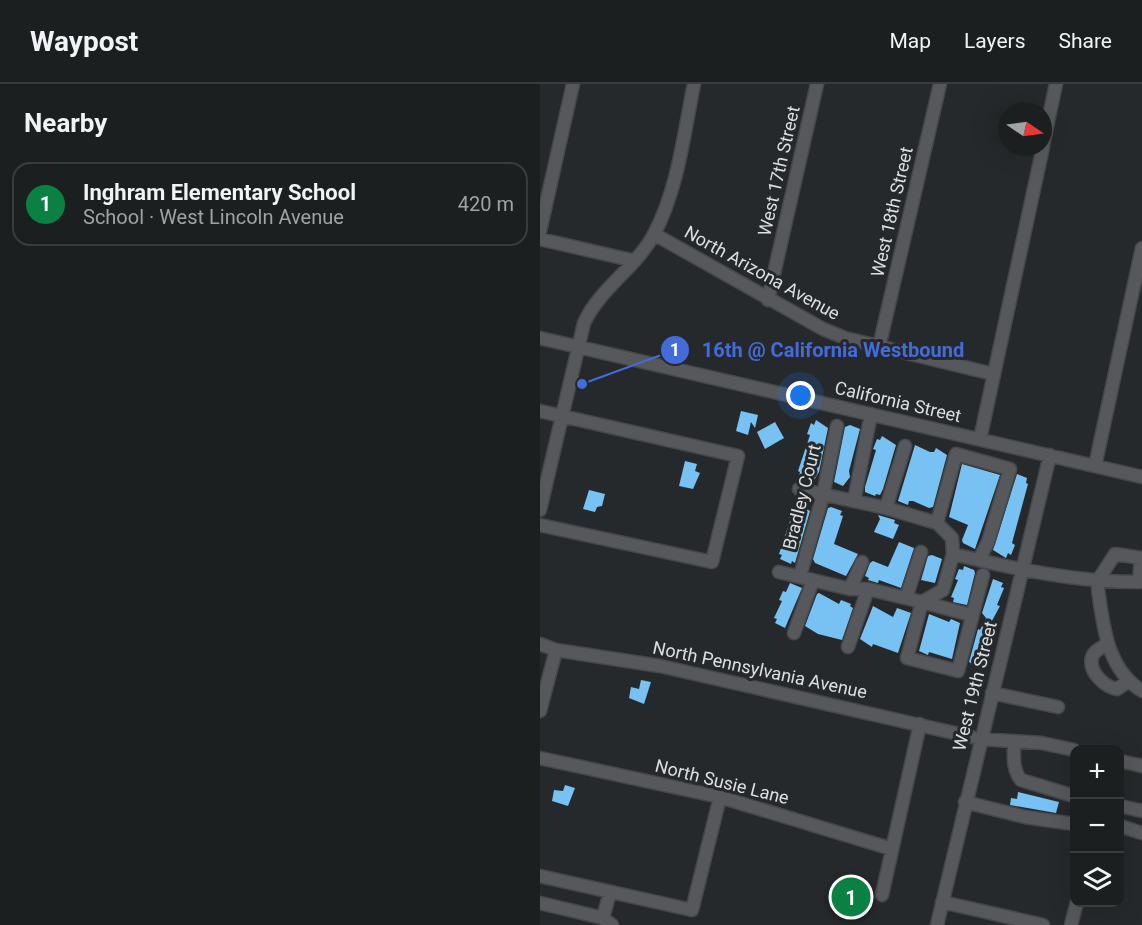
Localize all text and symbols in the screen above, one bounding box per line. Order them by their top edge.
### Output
text: Waypost [30,25,138,58]
text: Map [889,29,931,53]
text: Layers [964,29,1025,53]
text: Share [1058,29,1112,53]
north arrow [998,102,1052,156]
street label: West 17th Street [753,104,804,238]
text: Nearby [24,108,107,138]
street label: West 18th Street [866,145,917,279]
text: Inghram Elementary School [83,180,356,205]
text: 1 [40,192,51,216]
text: 420 m [458,192,514,216]
text: School · West Lincoln Avenue [83,205,344,229]
street label: North Arizona Avenue [681,221,844,324]
callout: 16th @ California Westbound [660,331,976,369]
text: 16th @ California Westbound [702,338,964,362]
text: 1 [670,339,680,360]
street label: California Street [833,377,963,426]
your location [786,381,815,410]
street label: Bradley Court [778,442,825,552]
street label: West 19th Street [948,619,1001,753]
street label: North Pennsylvania Avenue [651,637,869,703]
map controls [1070,745,1124,907]
button: + [1070,745,1124,799]
street label: North Susie Lane [653,755,791,808]
button: − [1070,799,1124,853]
button: layers [1070,853,1124,907]
pin: 1 [832,874,870,920]

